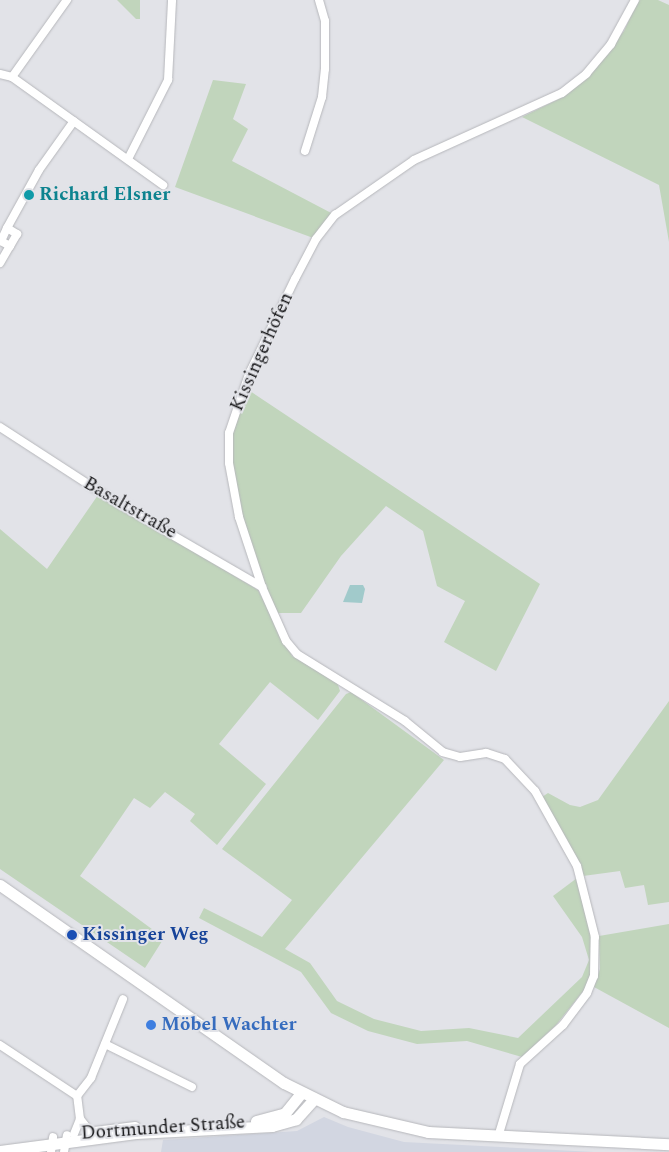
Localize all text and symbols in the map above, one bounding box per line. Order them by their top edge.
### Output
place label: Richard Elsner [39,184,170,206]
marker: Richard Elsner [23,189,35,201]
street label: Kissingerhöfen [226,289,298,415]
street label: Basaltstraße [79,472,181,544]
place label: Kissinger Weg [82,924,209,946]
marker: Kissinger Weg [66,929,78,941]
place label: Möbel Wachter [161,1014,296,1036]
marker: Möbel Wachter [145,1019,157,1031]
street label: Dortmunder Straße [80,1111,246,1145]

